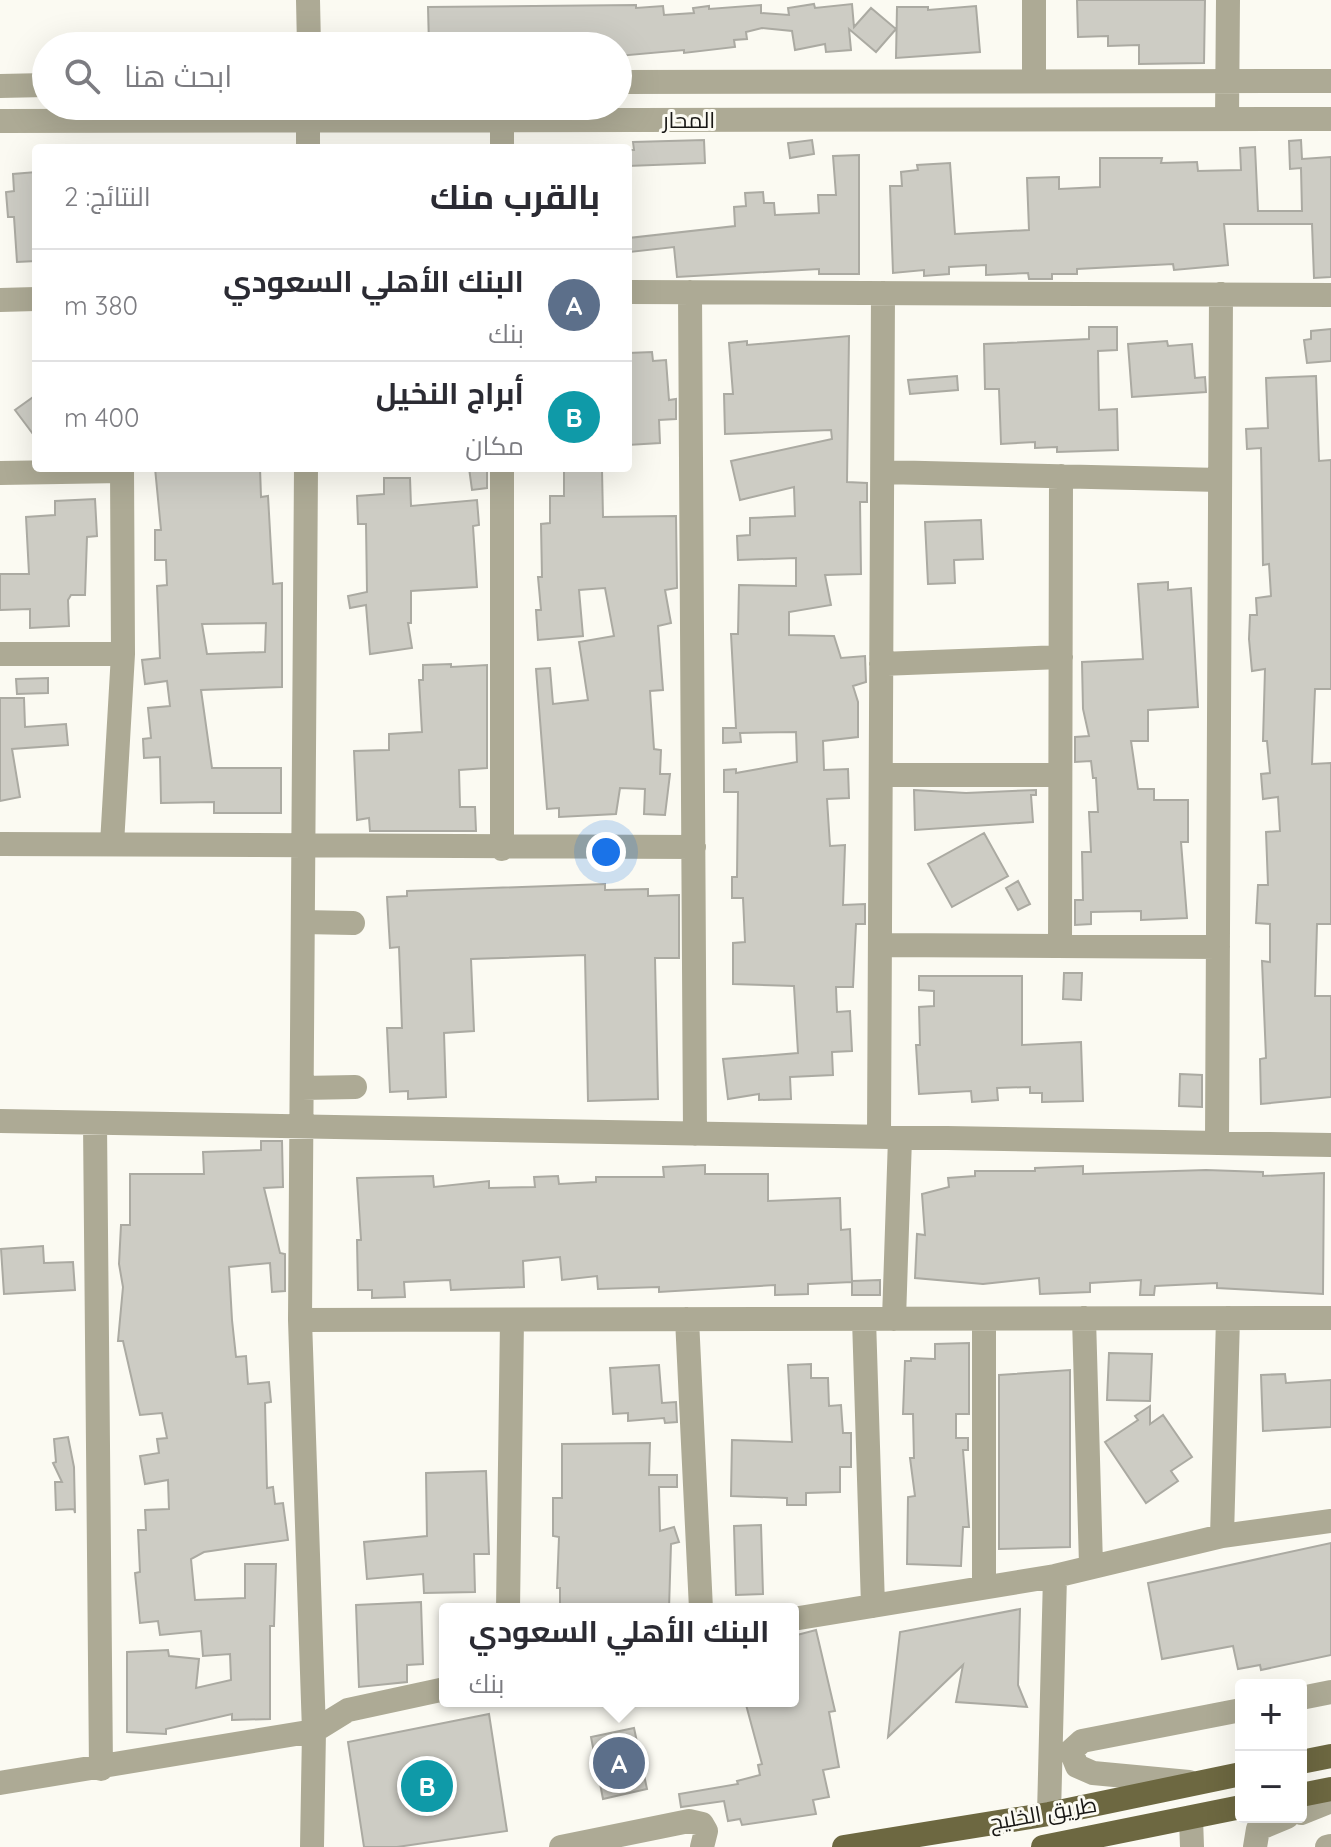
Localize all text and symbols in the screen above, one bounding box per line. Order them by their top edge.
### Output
search box [32,32,632,120]
icon: search [60,54,104,98]
text: ابحث هنا [124,57,232,95]
street label: المحار [661,106,715,134]
text: بالقرب منك [430,175,600,218]
text: النتائج: 2 [64,180,151,213]
text: البنك الأهلي السعودي [223,262,524,300]
text: 380 m [64,289,138,322]
text: A [566,289,582,322]
text: بنك [488,317,524,350]
text: أبراج النخيل [376,374,524,412]
text: 400 m [64,401,139,434]
text: B [565,401,583,434]
text: مكان [465,429,524,462]
your location [586,832,626,872]
popup [439,1603,799,1707]
text: البنك الأهلي السعودي [469,1612,769,1650]
text: بنك [469,1667,505,1700]
map controls [1235,1679,1307,1823]
button: + [1235,1679,1307,1751]
pin: A [593,1733,645,1793]
button: − [1235,1751,1307,1823]
pin: B [401,1756,453,1816]
street label: طريق الخليج [987,1790,1099,1837]

